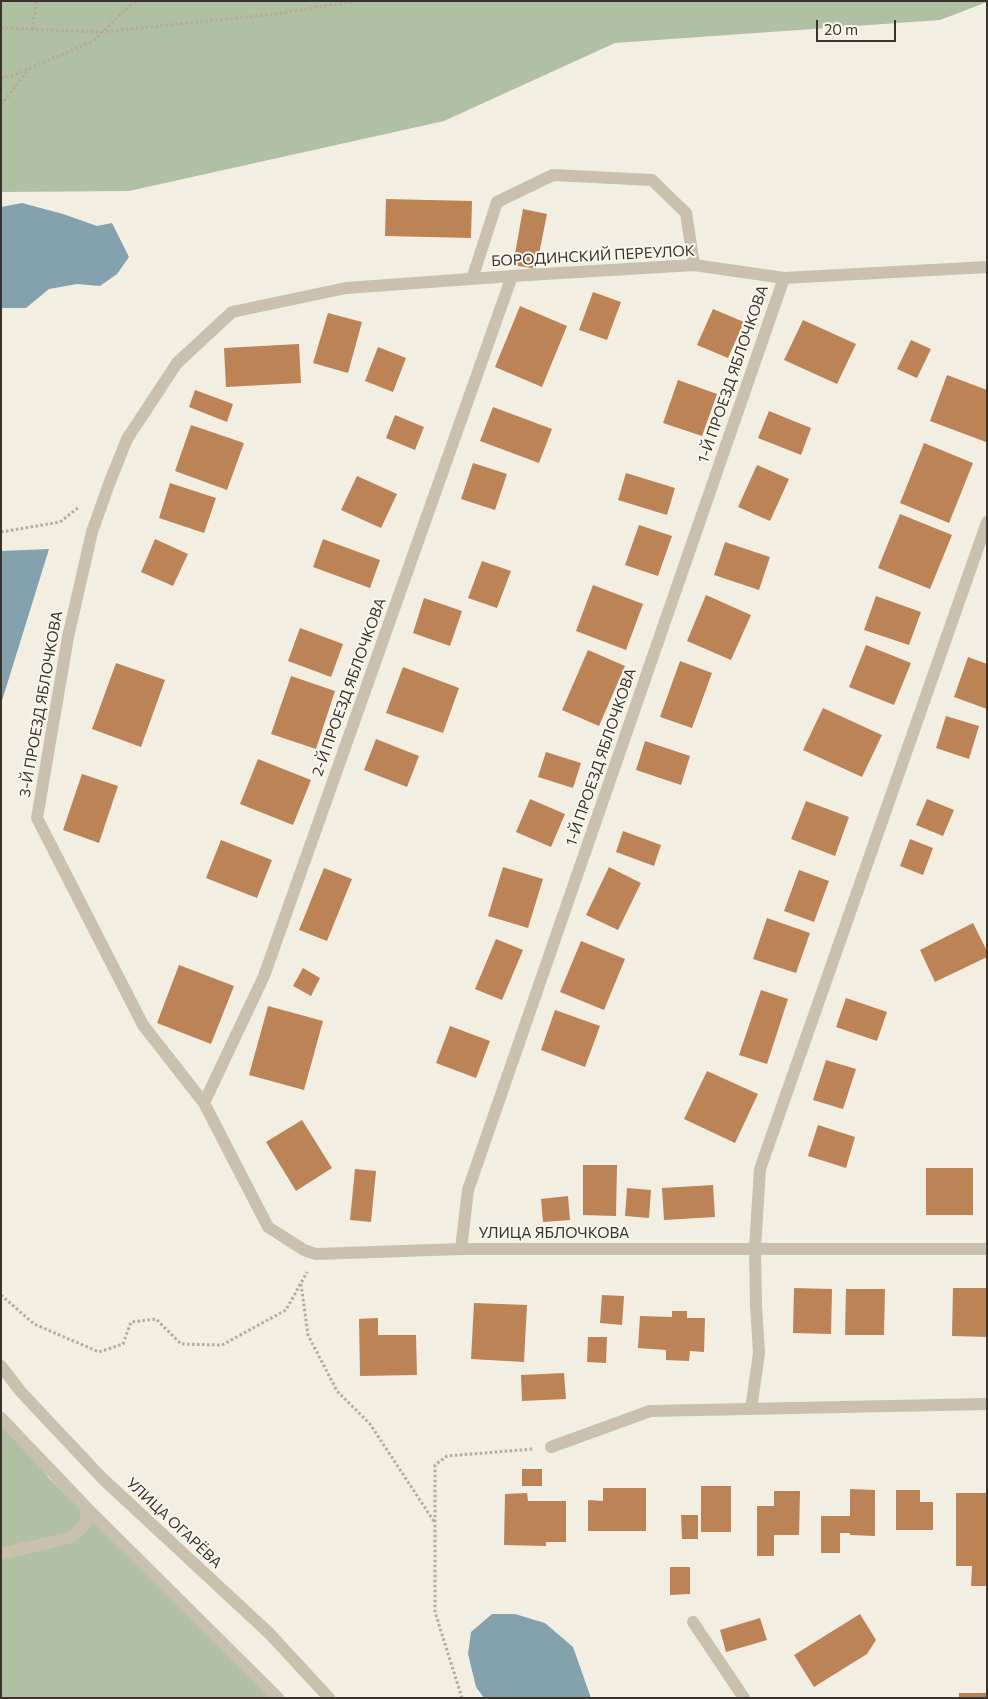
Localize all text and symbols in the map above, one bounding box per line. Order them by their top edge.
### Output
scale bar [818,10,898,42]
text: 20 m [824,20,858,38]
street label: БОРОДИНСКИЙ ПЕРЕУЛОК [491,242,695,270]
street label: 1-Й ПРОЕЗД ЯБЛОЧКОВА [694,283,772,465]
street label: 2-Й ПРОЕЗД ЯБЛОЧКОВА [308,595,390,779]
street label: 3-Й ПРОЕЗД ЯБЛОЧКОВА [16,609,66,799]
street label: 1-Й ПРОЕЗД ЯБЛОЧКОВА [562,666,640,848]
street label: УЛИЦА ЯБЛОЧКОВА [479,1224,629,1242]
street label: УЛИЦА ОГАРЁВА [122,1474,226,1572]

